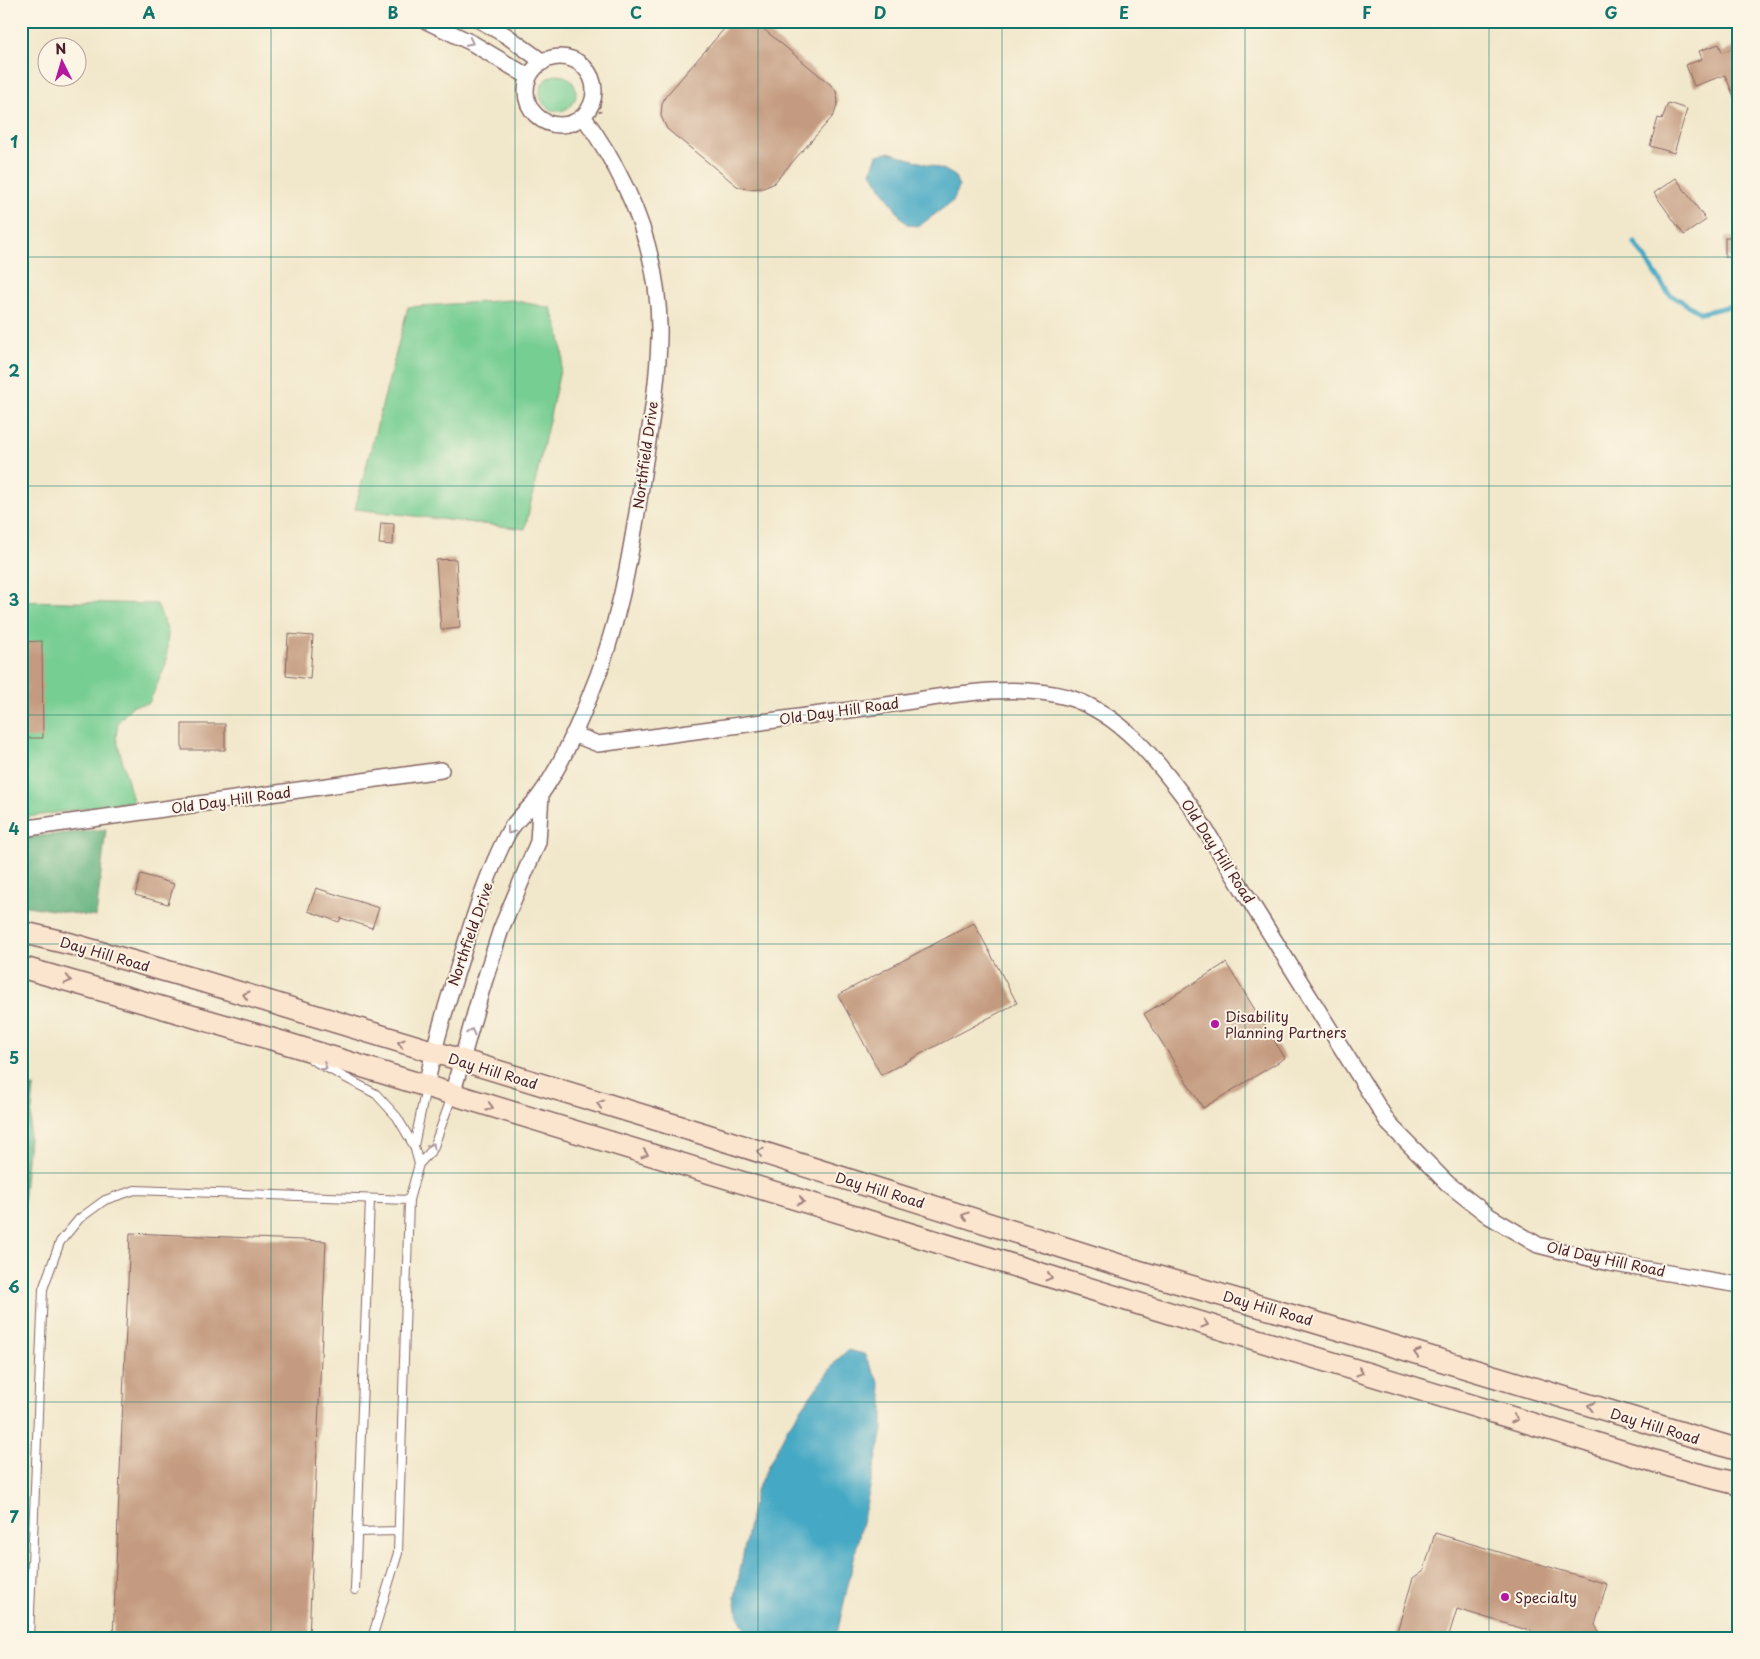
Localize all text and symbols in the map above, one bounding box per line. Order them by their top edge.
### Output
text: A [143,0,156,24]
text: B [388,0,399,24]
text: C [630,0,642,24]
text: D [874,0,886,24]
text: E [1119,0,1129,24]
text: F [1362,0,1372,24]
text: G [1604,0,1618,24]
one-way arrow [465,36,474,46]
north arrow [38,38,88,88]
text: N [54,38,67,59]
text: 1 [10,129,18,153]
text: 2 [8,358,20,382]
street label: Northfield Drive [627,400,663,510]
text: 3 [9,587,19,611]
street label: Old Day Hill Road [778,692,900,730]
street label: Old Day Hill Road [170,781,292,819]
street label: Old Day Hill Road [1176,795,1260,907]
text: 4 [9,816,20,840]
one-way arrow [507,825,516,835]
street label: Northfield Drive [442,879,498,989]
street label: Day Hill Road [58,931,152,977]
one-way arrow [64,974,72,984]
one-way arrow [242,991,250,1001]
place label: Disability Planning Partners [1225,1006,1346,1043]
marker: Disability Planning Partners [1209,1018,1221,1030]
one-way arrow [465,1027,476,1036]
one-way arrow [398,1038,406,1048]
text: 5 [9,1045,19,1069]
street label: Day Hill Road [446,1047,540,1095]
one-way arrow [319,1060,328,1070]
one-way arrow [596,1099,605,1109]
one-way arrow [485,1101,493,1111]
one-way arrow [426,1143,436,1152]
one-way arrow [641,1148,649,1158]
one-way arrow [756,1148,764,1158]
street label: Day Hill Road [833,1166,927,1214]
one-way arrow [796,1195,804,1205]
one-way arrow [961,1212,970,1222]
street label: Old Day Hill Road [1545,1236,1667,1282]
one-way arrow [1045,1271,1053,1281]
text: 6 [8,1274,20,1298]
street label: Day Hill Road [1221,1285,1315,1331]
one-way arrow [1200,1319,1208,1329]
one-way arrow [1414,1348,1422,1358]
one-way arrow [1355,1366,1364,1376]
one-way arrow [1588,1402,1596,1412]
street label: Day Hill Road [1608,1402,1702,1450]
one-way arrow [1511,1414,1519,1424]
text: 7 [9,1504,19,1528]
place label: Specialty [1515,1587,1577,1608]
marker: Specialty [1499,1591,1511,1603]

